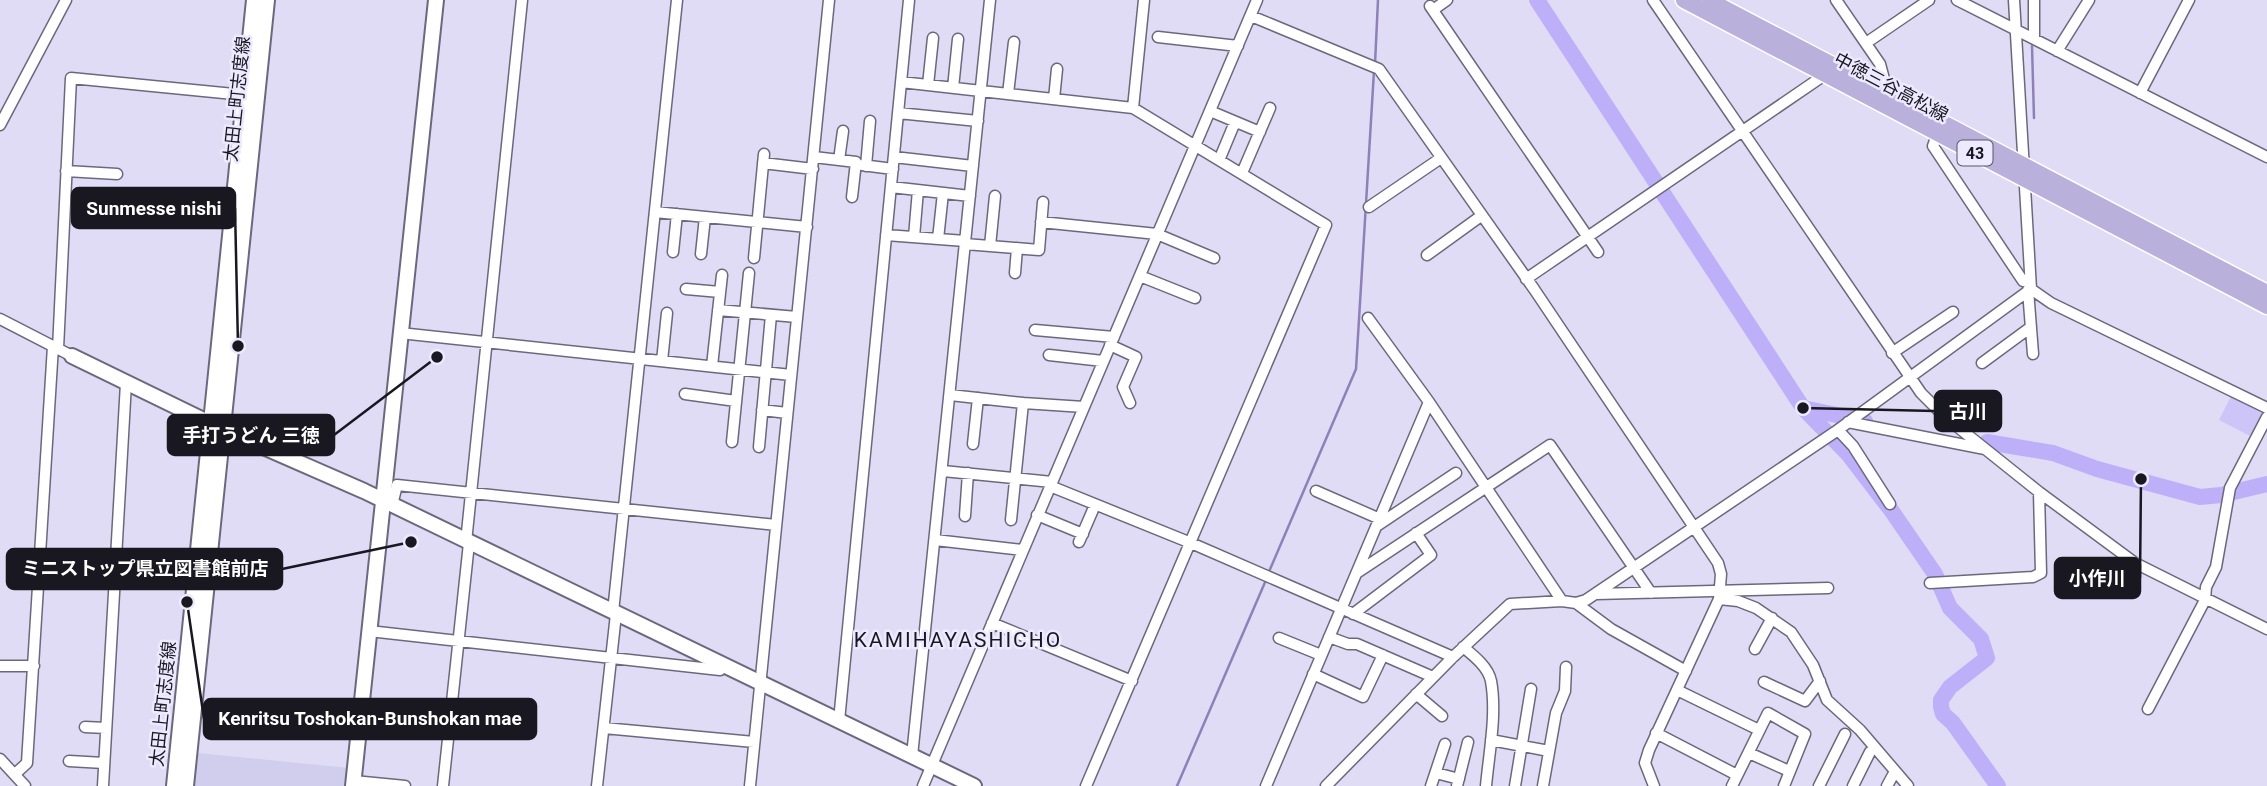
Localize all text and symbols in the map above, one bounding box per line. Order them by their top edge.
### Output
street label: 太田上町志度線 [219,35,254,163]
street label: 中徳三谷高松線 [1831,48,1952,125]
road number: 43 [1958,140,1993,166]
callout: Sunmesse nishi [72,188,235,228]
text: Sunmesse nishi [86,197,222,220]
callout: 古川 [1935,391,2001,431]
text: 古川 [1949,400,1987,423]
callout: 手打うどん 三徳 [168,415,334,455]
text: 手打うどん 三徳 [182,424,320,447]
callout: ミニストップ県立図書館前店 [7,549,282,589]
text: ミニストップ県立図書館前店 [21,557,269,580]
callout: 小作川 [2055,558,2140,598]
text: 小作川 [2068,567,2126,590]
district label: KAMIHAYASHICHO [854,628,1062,652]
street label: 太田上町志度線 [145,640,180,768]
callout: Kenritsu Toshokan-Bunshokan mae [204,699,536,739]
text: Kenritsu Toshokan-Bunshokan mae [218,707,522,730]

